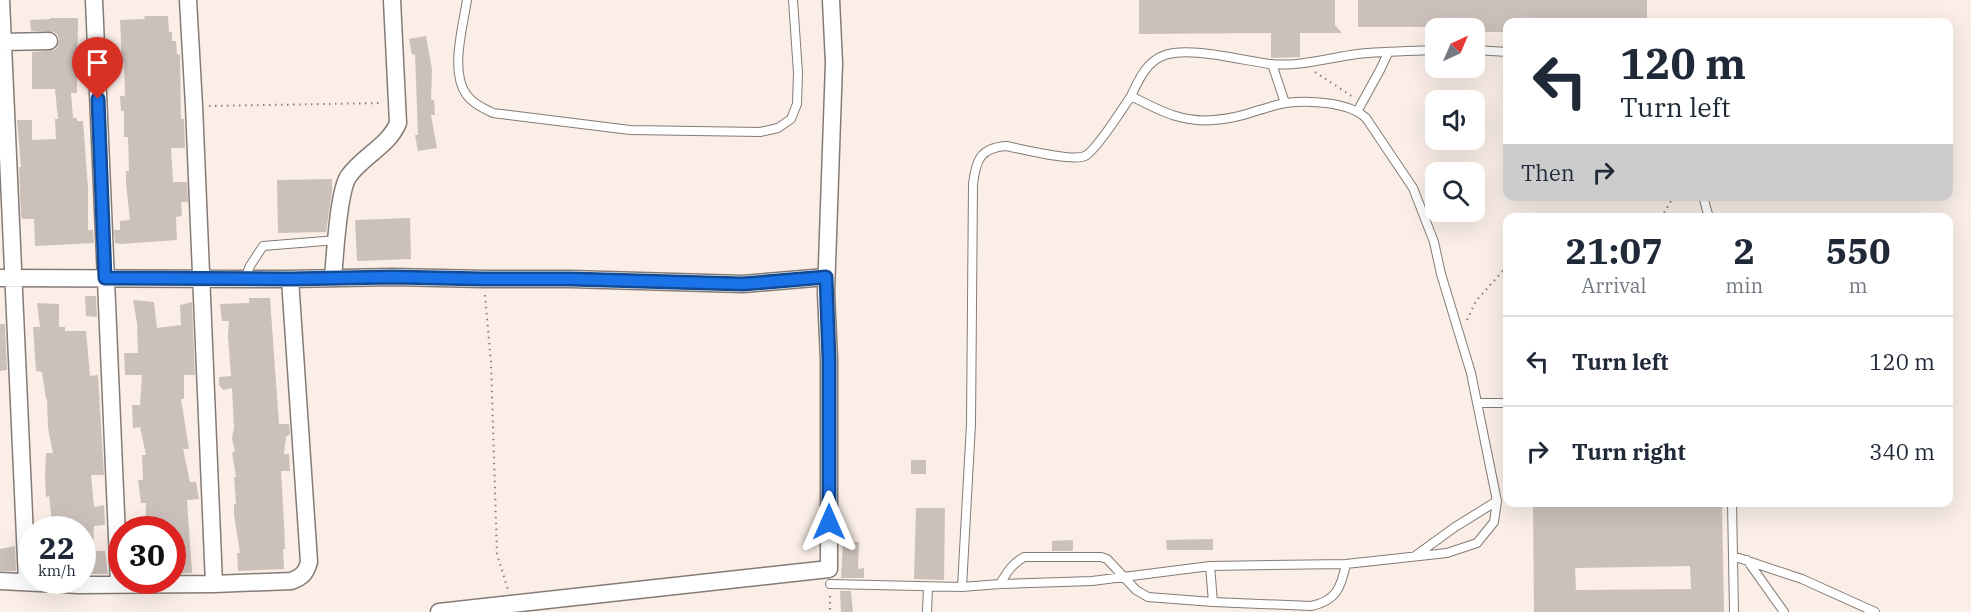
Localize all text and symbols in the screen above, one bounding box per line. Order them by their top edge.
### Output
north arrow [1425,18,1485,78]
map controls [1425,18,1485,222]
text: 120 m [1620,36,1746,91]
pin [72,37,123,99]
icon: left [1521,42,1599,120]
icon: arrive [81,46,114,79]
text: Turn left [1620,89,1731,124]
button: sound [1425,90,1485,150]
icon: right [1587,156,1620,189]
text: Then [1521,158,1575,187]
button: search [1425,162,1485,222]
text: 21:07 [1565,227,1663,274]
text: 2 [1733,227,1755,274]
text: 550 [1826,227,1891,274]
text: Arrival [1582,272,1647,299]
text: min [1725,272,1763,299]
text: m [1849,272,1868,299]
icon: left [1521,345,1554,378]
text: Turn left [1572,347,1668,376]
text: 120 m [1869,347,1935,376]
icon: right [1521,435,1554,468]
text: Turn right [1572,437,1686,466]
text: 340 m [1869,437,1935,466]
position arrow [797,490,861,554]
speed limit sign: 30 [108,516,186,594]
text: 22 [39,528,75,567]
text: km/h [38,561,76,580]

